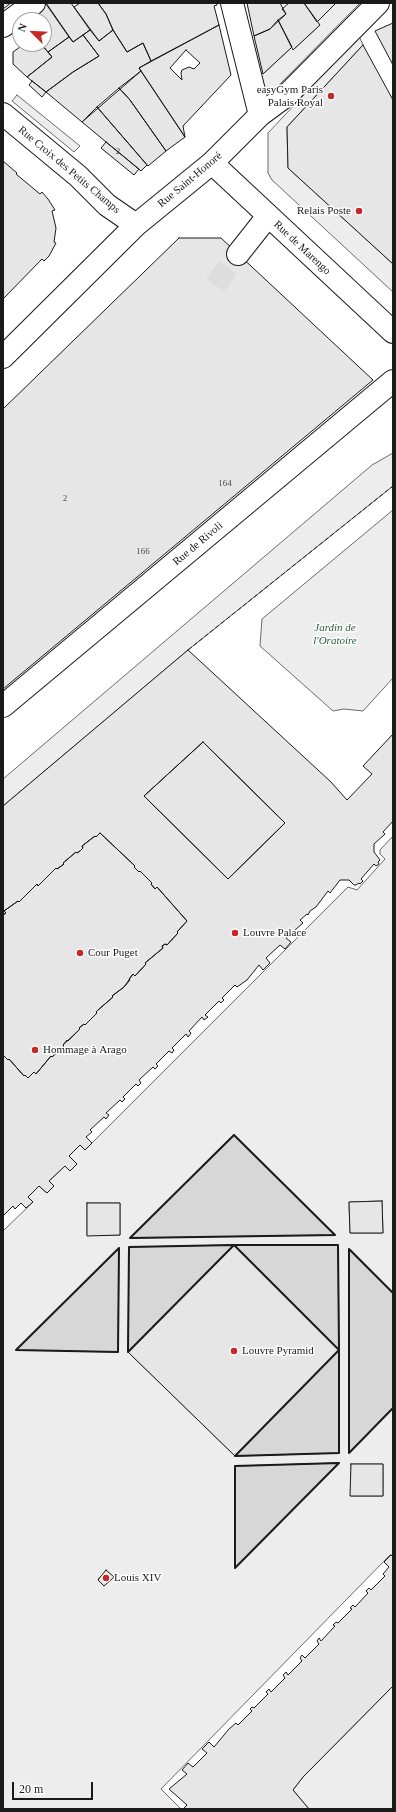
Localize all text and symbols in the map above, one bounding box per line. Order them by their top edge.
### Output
north arrow [12,12,52,52]
text: N [15,21,29,34]
place label: easyGym Paris Palais Royal [257,83,323,109]
marker: easyGym Paris Palais Royal [326,91,336,101]
street label: Rue Croix des Petits Champs [15,124,123,216]
house number: 2 [116,147,120,157]
street label: Rue Saint-Honoré [155,149,225,211]
place label: Relais Poste [297,204,351,218]
marker: Relais Poste [354,206,364,216]
street label: Rue de Marengo [271,218,333,278]
house number: 164 [218,479,232,489]
house number: 2 [63,494,67,504]
street label: Rue de Rivoli [170,519,226,569]
house number: 166 [136,547,150,557]
park label: Jardin de l'Oratoire [313,621,357,647]
place label: Louvre Palace [243,926,306,940]
marker: Louvre Palace [230,928,240,938]
place label: Cour Puget [88,946,138,960]
marker: Cour Puget [75,948,85,958]
place label: Hommage à Arago [43,1043,127,1057]
marker: Hommage à Arago [30,1045,40,1055]
place label: Louvre Pyramid [242,1344,314,1358]
marker: Louvre Pyramid [229,1346,239,1356]
place label: Louis XIV [114,1571,161,1585]
marker: Louis XIV [101,1573,111,1583]
scale bar [14,1774,95,1800]
text: 20 m [19,1782,43,1796]

